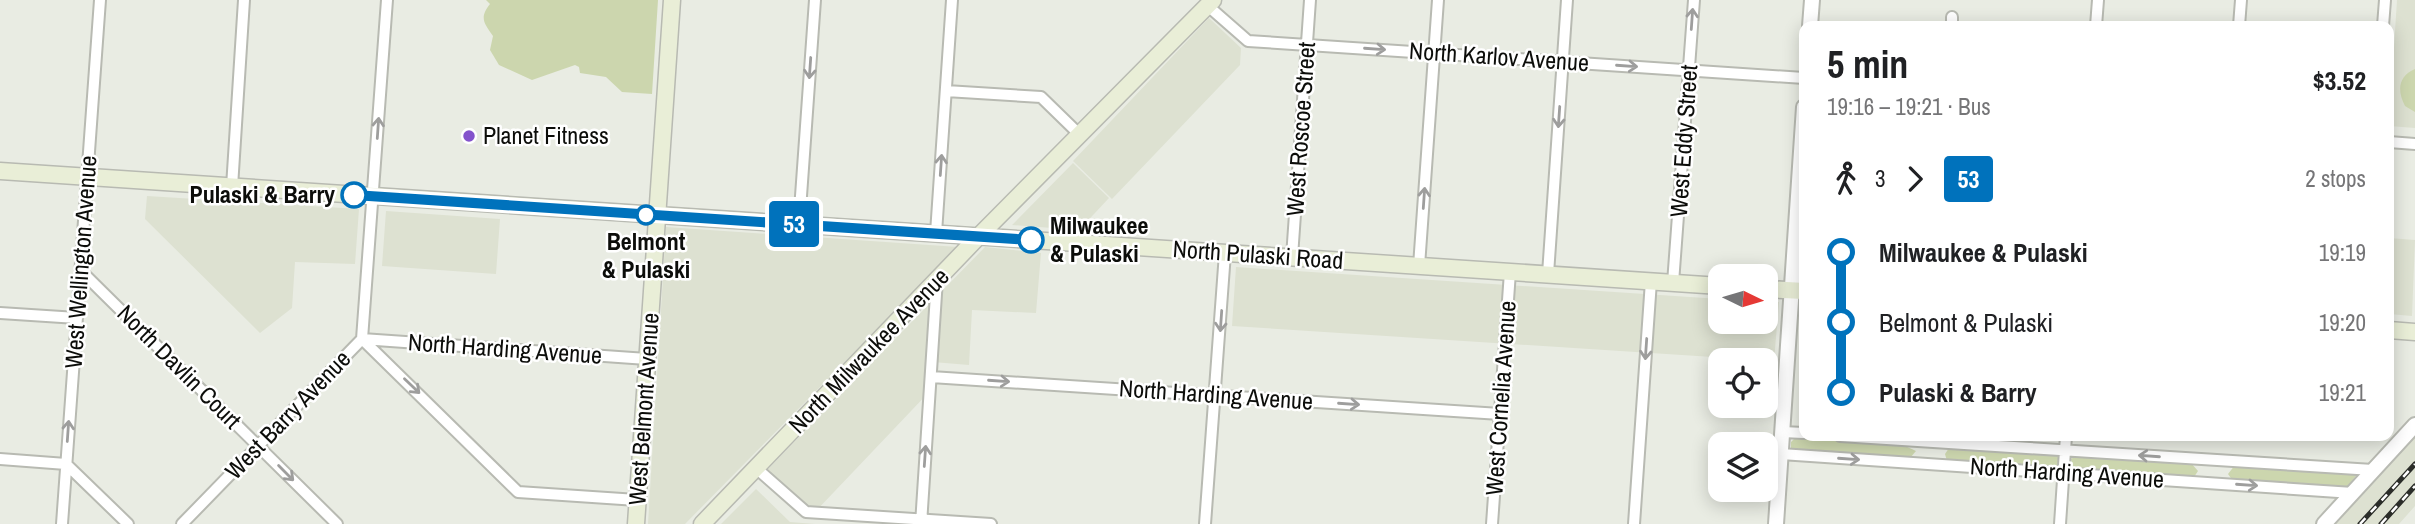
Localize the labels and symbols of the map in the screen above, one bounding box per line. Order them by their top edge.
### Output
one-way arrow [1686,8,1699,31]
street label: North Karlov Avenue [1408,34,1590,78]
street label: West Roscoe Street [1278,40,1322,217]
one-way arrow [1364,43,1386,56]
one-way arrow [803,56,816,79]
one-way arrow [1615,59,1638,72]
street label: West Eddy Street [1662,63,1704,218]
one-way arrow [1552,105,1565,128]
one-way arrow [371,117,384,140]
place label: Planet Fitness [483,119,609,151]
marker: Planet Fitness [461,128,477,144]
street label: West Wellington Avenue [57,154,103,369]
one-way arrow [935,155,948,177]
place label: Pulaski & Barry [190,178,335,210]
marker: Pulaski & Barry [341,182,367,208]
one-way arrow [1418,187,1431,209]
line badge: 53 [762,201,826,247]
marker: Belmont & Pulaski [636,205,656,225]
place label: Milwaukee & Pulaski [1050,209,1149,269]
place label: Belmont & Pulaski [602,225,690,285]
marker: Milwaukee & Pulaski [1018,227,1044,253]
street label: North Pulaski Road [1172,232,1344,276]
street label: North Milwaukee Avenue [781,261,956,440]
north arrow [1708,264,1778,334]
street label: North Davlin Court [111,297,249,436]
street label: West Cornelia Avenue [1477,299,1523,496]
one-way arrow [1214,309,1227,332]
street label: West Belmont Avenue [620,312,666,506]
street label: North Harding Avenue [407,325,603,371]
one-way arrow [1639,337,1652,360]
street label: West Barry Avenue [217,343,357,486]
street label: North Harding Avenue [1118,371,1314,417]
one-way arrow [987,375,1010,388]
one-way arrow [403,378,420,395]
one-way arrow [1337,398,1359,411]
one-way arrow [62,421,75,443]
one-way arrow [919,445,932,468]
street label: North Harding Avenue [1969,449,2165,495]
one-way arrow [2138,449,2161,462]
one-way arrow [1837,453,1859,466]
one-way arrow [277,464,294,481]
one-way arrow [2235,479,2258,492]

